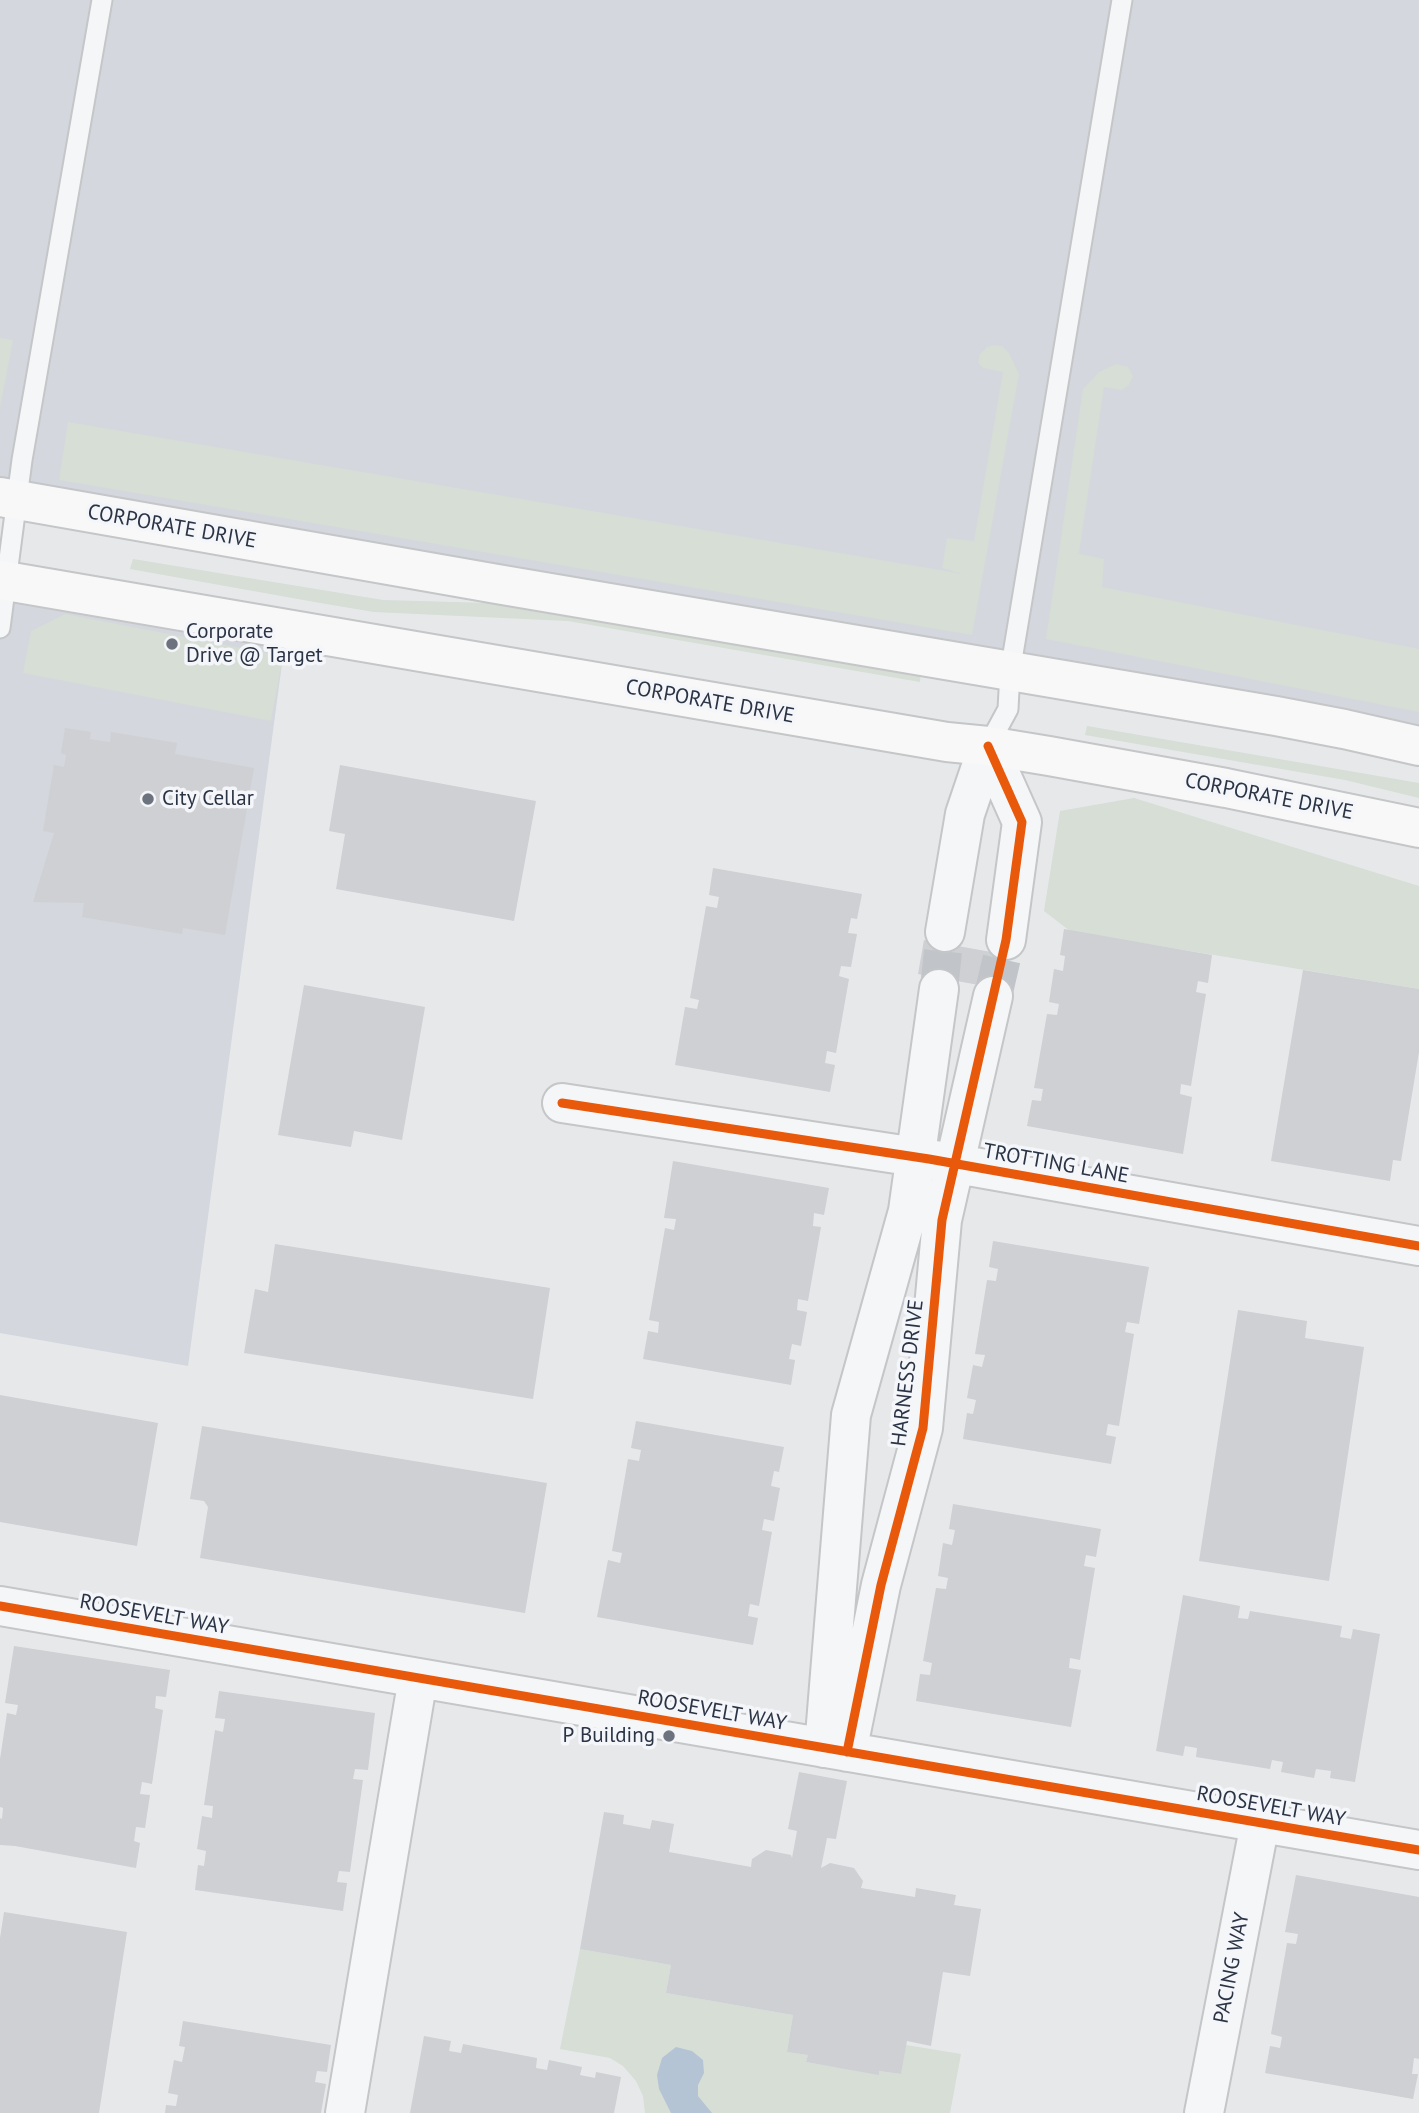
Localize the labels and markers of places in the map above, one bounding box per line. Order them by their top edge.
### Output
place label: Corporate Drive @ Target [186,619,323,669]
marker: Corporate Drive @ Target [164,636,180,652]
place label: City Cellar [162,786,254,812]
marker: City Cellar [140,791,156,807]
place label: P Building [563,1723,655,1749]
marker: P Building [661,1728,677,1744]

